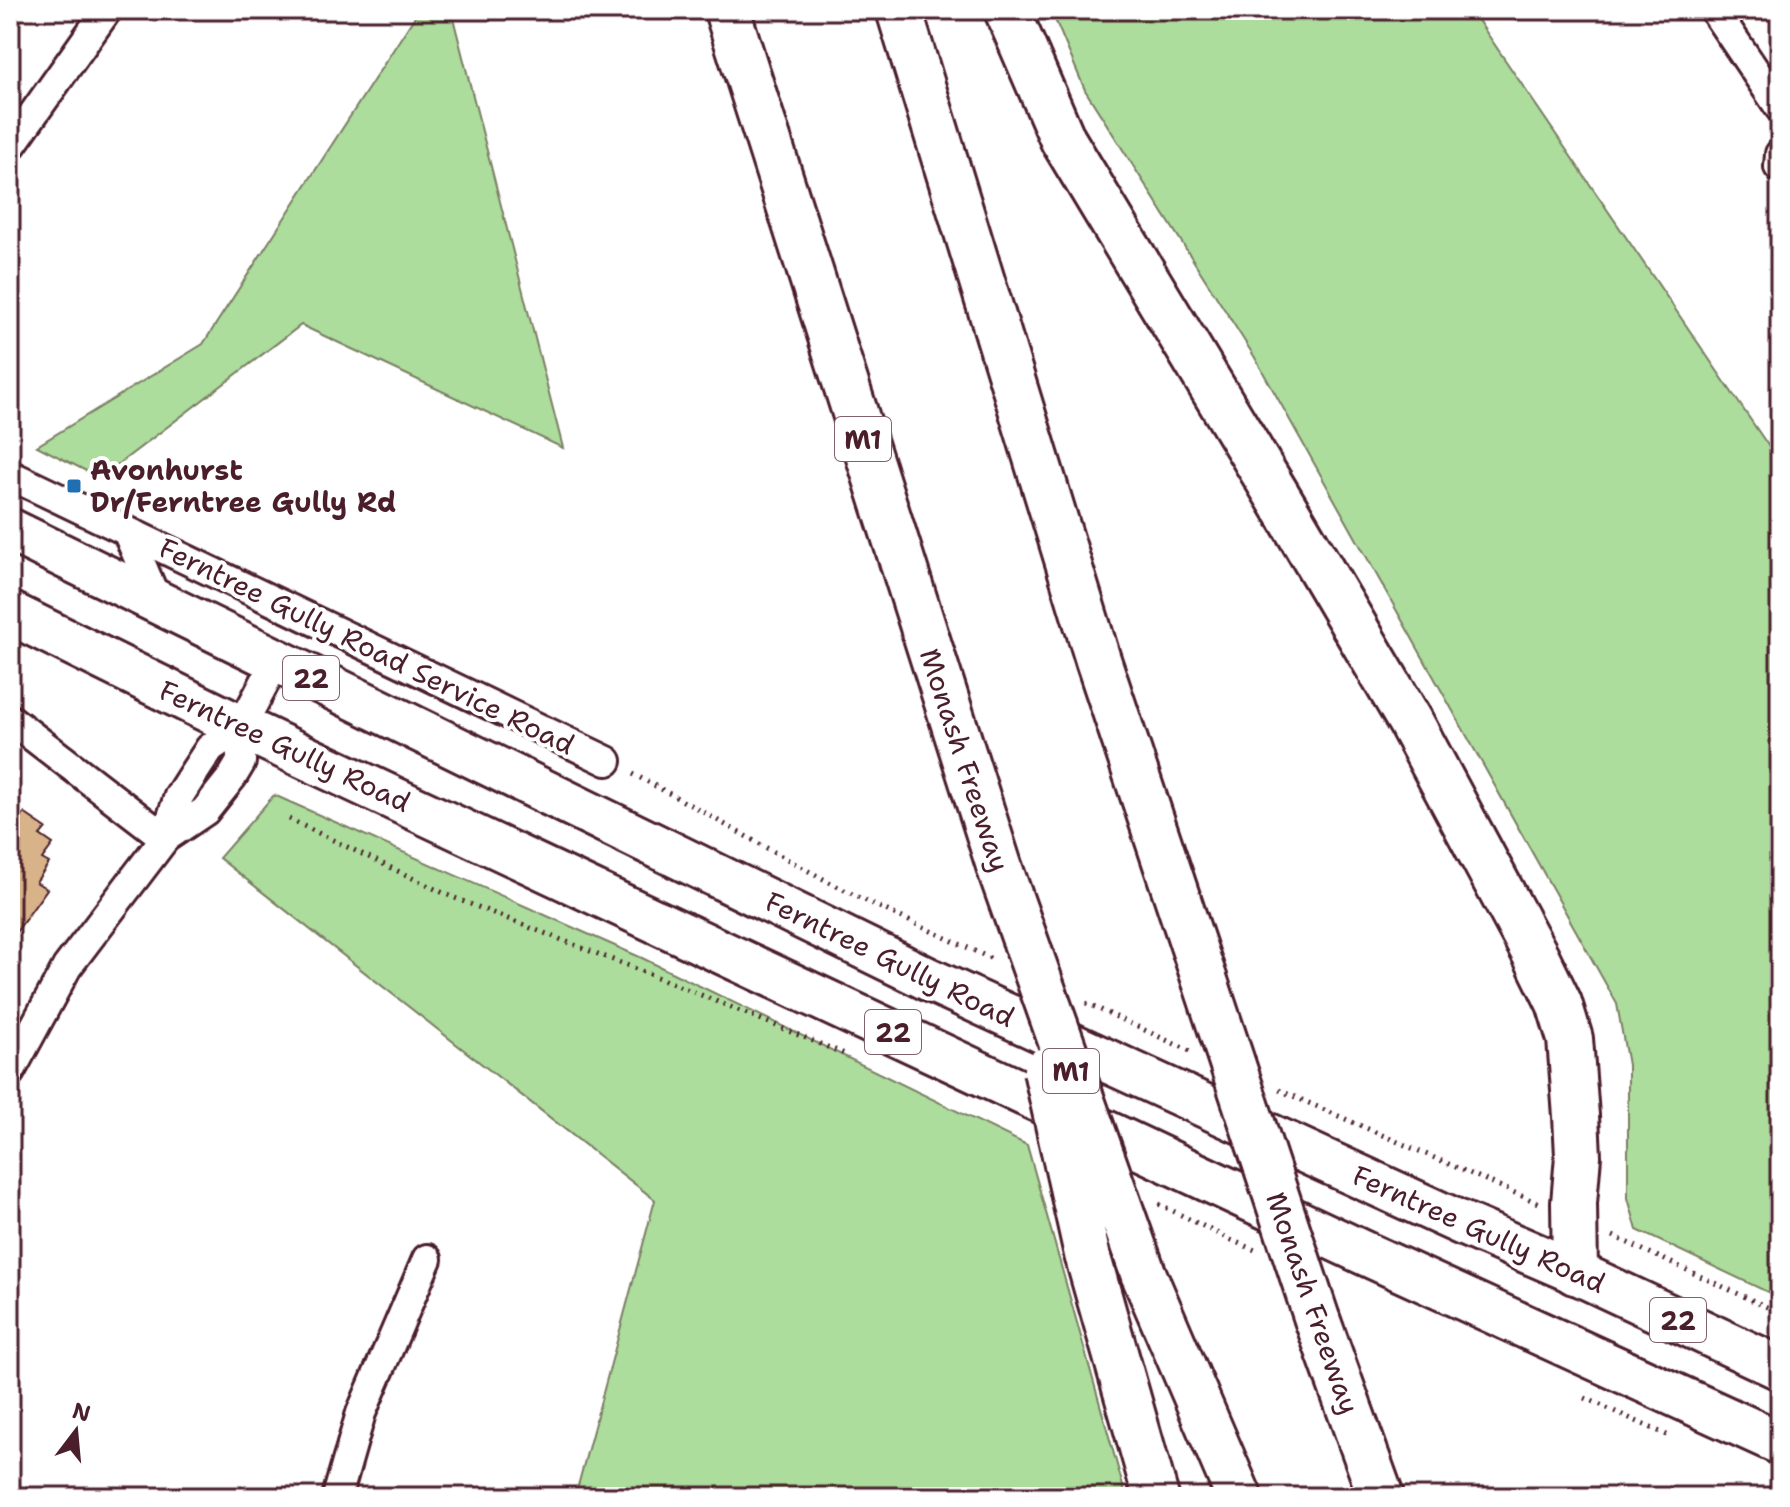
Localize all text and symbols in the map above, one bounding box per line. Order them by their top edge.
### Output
road number: M1 [835,417,891,461]
place label: Avonhurst Dr/Ferntree Gully Rd [90,451,396,521]
marker: Avonhurst Dr/Ferntree Gully Rd [65,477,83,495]
street label: Ferntree Gully Road Service Road [154,531,580,761]
street label: Monash Freeway [911,644,1019,876]
road number: 22 [283,656,339,700]
street label: Ferntree Gully Road [154,673,416,819]
street label: Ferntree Gully Road [759,882,1021,1036]
road number: 22 [865,1010,921,1054]
road number: M1 [1043,1049,1099,1093]
street label: Ferntree Gully Road [1347,1156,1611,1302]
street label: Monash Freeway [1257,1187,1369,1419]
road number: 22 [1650,1298,1706,1342]
north arrow [36,1391,116,1471]
text: N [69,1396,94,1429]

